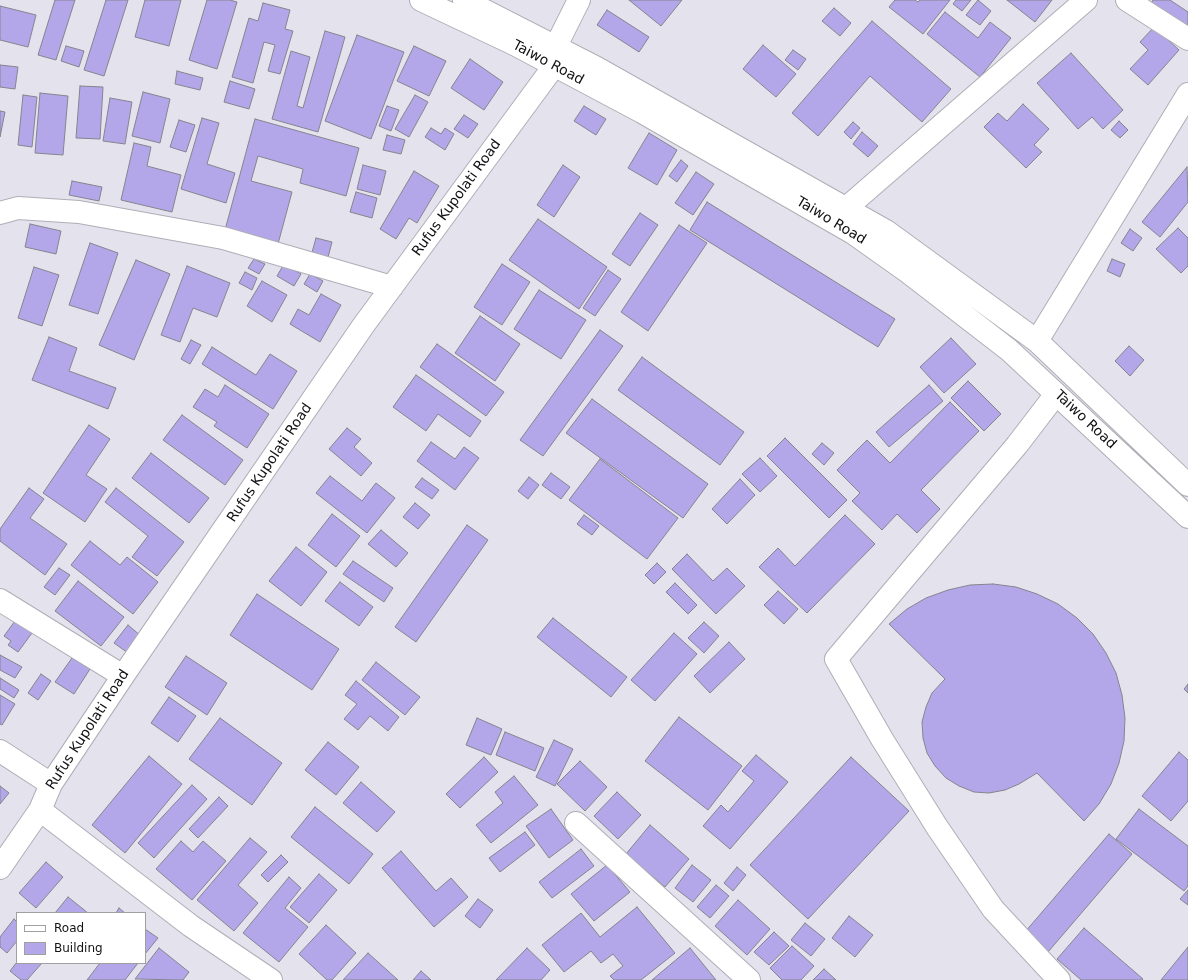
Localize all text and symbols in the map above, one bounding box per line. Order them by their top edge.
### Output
street label: Taiwo Road [509,37,587,89]
street label: Rufus Kupolati Road [409,137,505,259]
street label: Taiwo Road [793,194,869,248]
street label: Taiwo Road [1051,387,1119,453]
street label: Rufus Kupolati Road [224,400,316,526]
street label: Rufus Kupolati Road [43,667,133,793]
legend [16,912,146,964]
text: Road [54,921,84,935]
text: Building [54,941,103,955]

